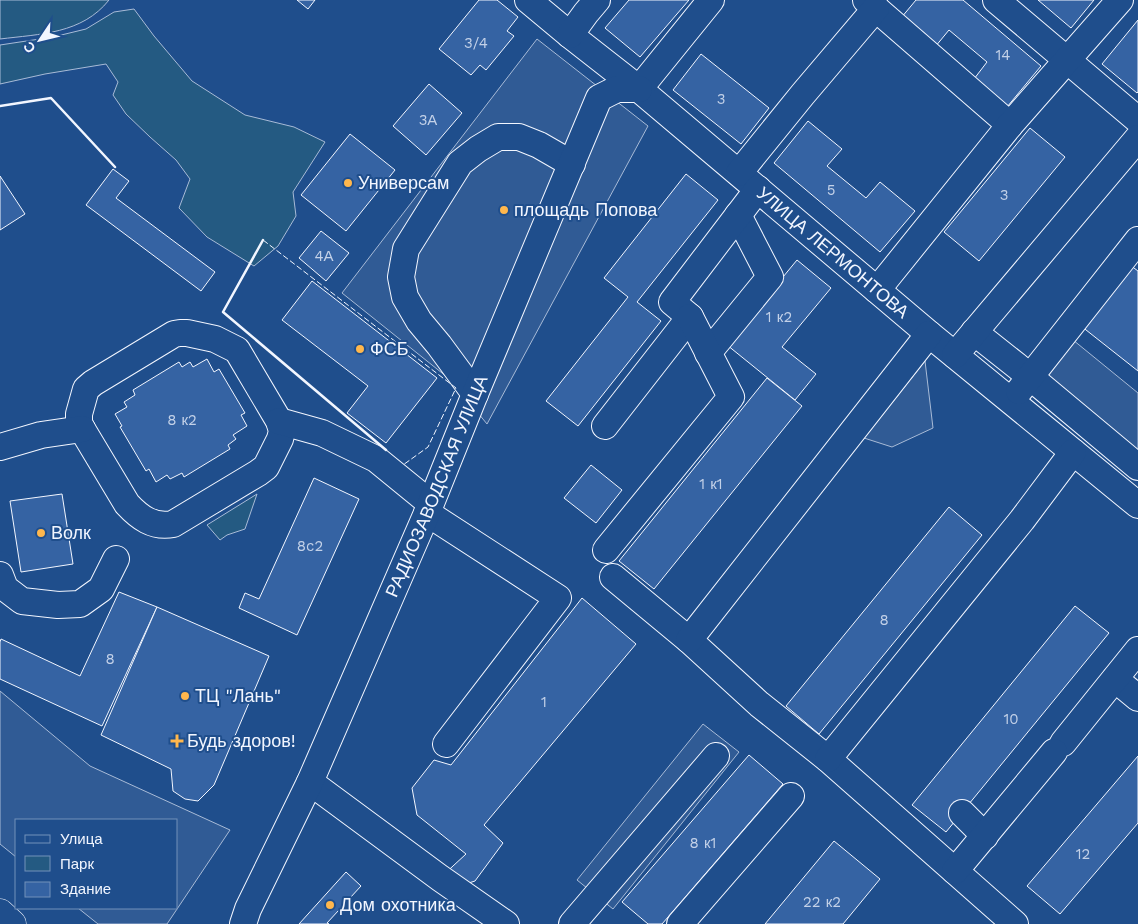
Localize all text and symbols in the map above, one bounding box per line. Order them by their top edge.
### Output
north arrow [15,15,65,65]
house number: 3/4 [464,34,488,52]
text: С [20,39,39,56]
house number: 14 [995,46,1011,64]
house number: 3 [717,90,725,108]
house number: 3А [419,111,437,129]
place label: Универсам [358,172,449,193]
marker: Универсам [342,177,354,189]
house number: 5 [827,181,835,199]
street label: УЛИЦА ЛЕРМОНТОВА [753,182,913,322]
house number: 3 [1000,186,1008,204]
place label: площадь Попова [514,199,658,220]
marker: площадь Попова [498,204,510,216]
house number: 4А [314,247,334,265]
house number: 1 к2 [766,308,792,326]
place label: ФСБ [370,338,409,359]
marker: ФСБ [354,343,366,355]
street label: РАДИОЗАВОДСКАЯ УЛИЦА [381,372,492,600]
house number: 8 к2 [167,411,197,429]
house number: 1 к1 [699,475,723,493]
place label: Волк [51,522,91,543]
marker: Волк [35,527,47,539]
house number: 8c2 [297,537,323,555]
house number: 8 [879,611,889,629]
house number: 8 [105,650,115,668]
place label: ТЦ "Лань" [195,685,281,706]
marker: ТЦ "Лань" [179,690,191,702]
house number: 1 [541,693,547,711]
house number: 10 [1003,710,1019,728]
place label: Будь здоров! [187,730,296,751]
marker: Будь здоров! [171,735,183,747]
legend [15,819,178,909]
text: Улица [60,830,103,848]
house number: 8 к1 [690,834,716,852]
house number: 12 [1076,845,1090,863]
text: Парк [60,855,94,873]
text: Здание [60,880,111,898]
house number: 22 к2 [803,893,841,911]
place label: Дом охотника [340,894,457,915]
marker: Дом охотника [324,899,336,911]

